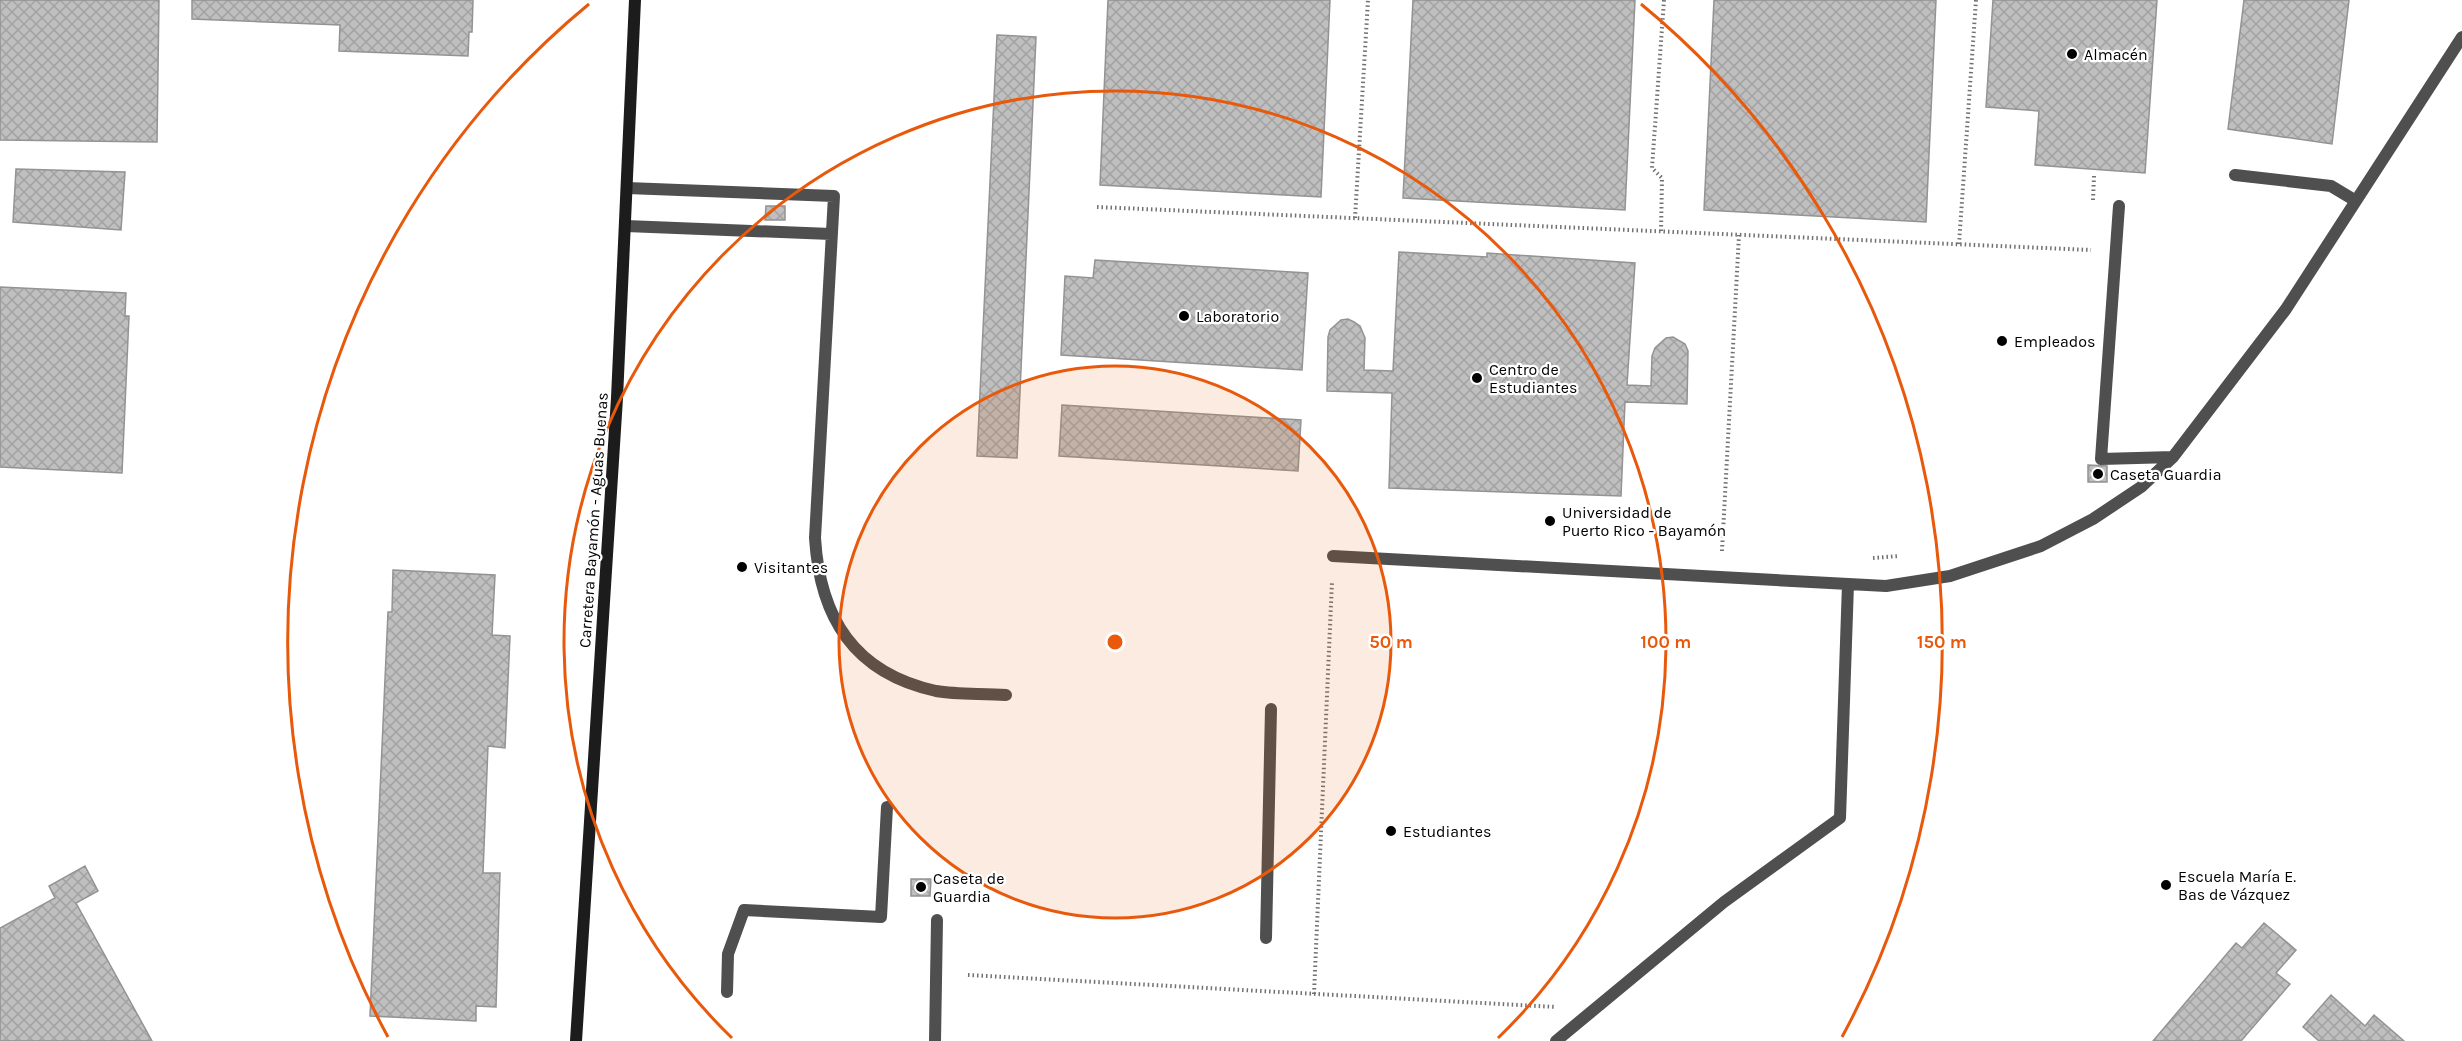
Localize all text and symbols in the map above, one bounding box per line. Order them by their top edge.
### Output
place label: Almacén [2084,45,2148,64]
marker: Almacén [2065,47,2079,61]
place label: Laboratorio [1196,307,1279,326]
marker: Laboratorio [1177,309,1191,323]
place label: Empleados [2014,332,2095,351]
marker: Empleados [1995,334,2009,348]
place label: Centro de Estudiantes [1489,360,1577,397]
marker: Centro de Estudiantes [1470,371,1484,385]
street label: Carretera Bayamón - Aguas Buenas [575,392,612,648]
place label: Caseta Guardia [2110,465,2222,484]
marker: Caseta Guardia [2091,467,2105,481]
place label: Universidad de Puerto Rico - Bayamón [1562,503,1726,540]
marker: Universidad de Puerto Rico - Bayamón [1543,514,1557,528]
place label: Visitantes [754,558,828,577]
marker: Visitantes [735,560,749,574]
text: 50 m [1369,631,1413,653]
text: 100 m [1641,631,1691,653]
text: 150 m [1917,631,1967,653]
centre of rings [1105,632,1125,652]
place label: Estudiantes [1403,822,1491,841]
marker: Estudiantes [1384,824,1398,838]
place label: Escuela María E. Bas de Vázquez [2178,867,2296,904]
place label: Caseta de Guardia [933,869,1005,906]
marker: Escuela María E. Bas de Vázquez [2159,878,2173,892]
marker: Caseta de Guardia [914,880,928,894]

